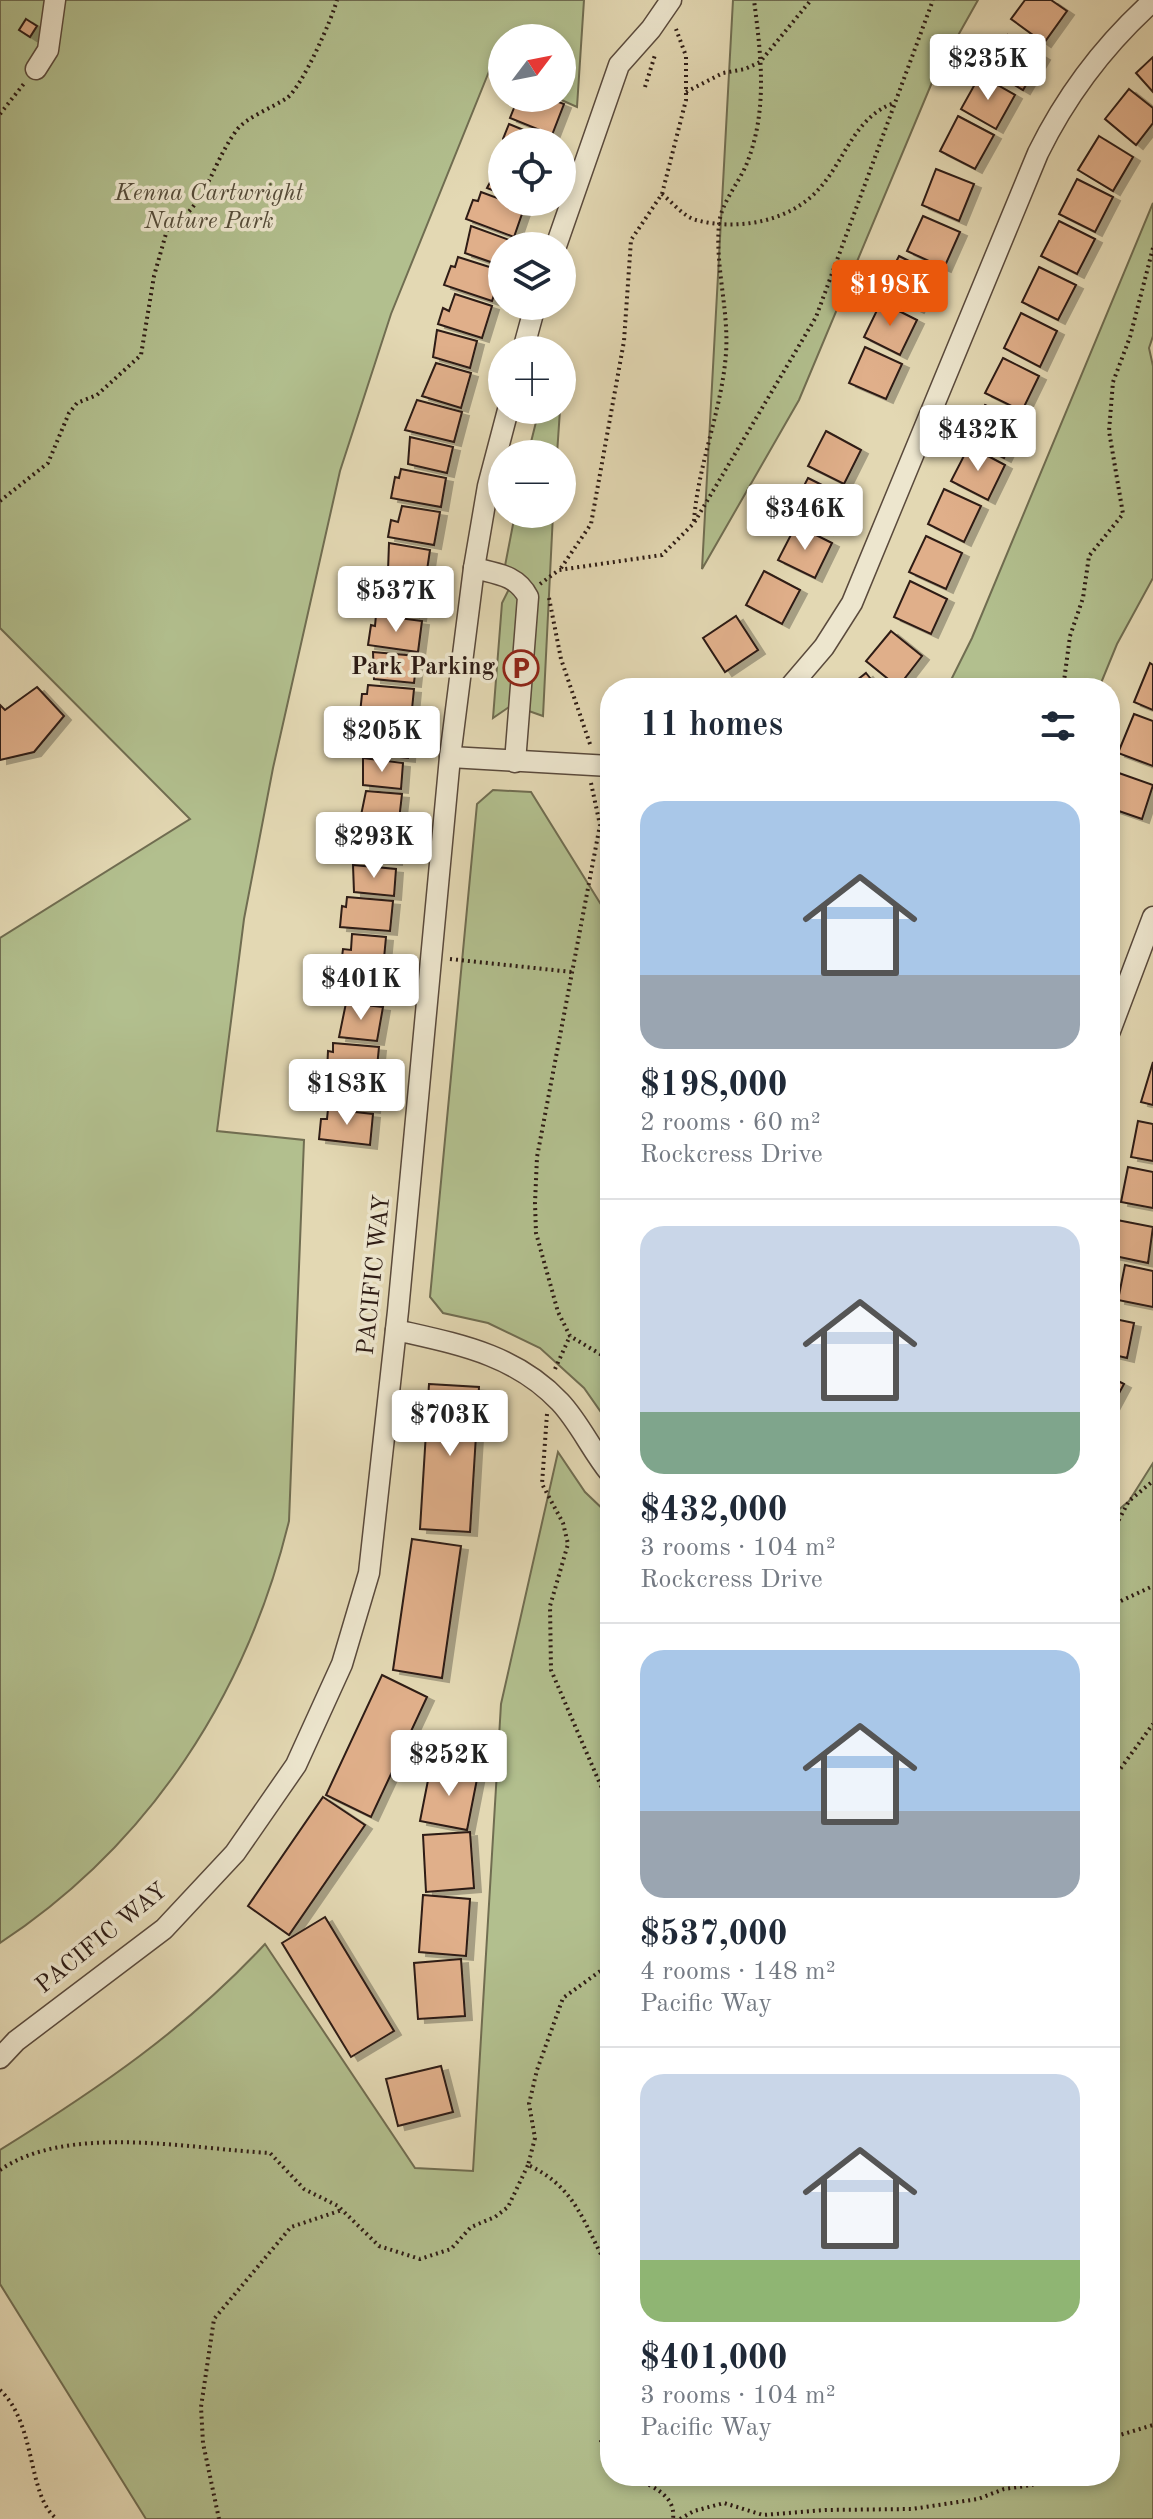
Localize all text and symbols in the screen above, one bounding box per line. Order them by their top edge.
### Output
north arrow [488,24,576,112]
map controls [488,24,576,528]
pin: $235K [932,34,1044,102]
text: $235K [948,47,1028,73]
button: locate [488,128,576,216]
park label: Kenna Cartwright Nature Park [114,182,304,234]
button: layers [488,232,576,320]
pin: $198K [834,260,946,328]
text: $198K [850,273,930,299]
button: + [488,336,576,424]
pin: $432K [922,405,1034,473]
text: $432K [938,418,1018,444]
button: − [488,440,576,528]
pin: $346K [749,484,861,552]
text: $346K [765,497,845,523]
pin: $537K [340,566,452,634]
text: $537K [356,579,436,605]
parking icon: Park Parking [502,649,540,687]
place label: Park Parking [351,656,496,680]
icon: filters [1036,704,1080,748]
pin: $205K [326,706,438,774]
text: 11 homes [640,709,783,743]
text: $205K [342,719,422,745]
pin: $293K [318,812,430,880]
text: $293K [334,825,414,851]
icon: home [788,853,932,997]
pin: $401K [305,954,417,1022]
text: $401K [321,967,401,993]
pin: $183K [291,1059,403,1127]
text: $198,000 [640,1069,788,1103]
text: $183K [307,1072,387,1098]
text: 2 rooms · 60 m² [640,1110,821,1136]
text: Rockcress Drive [640,1142,823,1168]
street label: PACIFIC WAY [355,1194,395,1356]
icon: home [788,1278,932,1422]
pin: $703K [394,1390,506,1458]
text: $703K [410,1403,490,1429]
text: $432,000 [640,1494,788,1528]
text: 3 rooms · 104 m² [640,1535,836,1561]
text: Rockcress Drive [640,1567,823,1593]
icon: home [788,1702,932,1846]
pin: $252K [393,1730,505,1798]
text: $252K [409,1743,489,1769]
street label: PACIFIC WAY [32,1879,172,1999]
text: $537,000 [640,1918,788,1952]
text: 4 rooms · 148 m² [640,1959,836,1985]
text: Pacific Way [640,1991,772,2017]
icon: home [788,2126,932,2270]
text: $401,000 [640,2342,788,2376]
text: 3 rooms · 104 m² [640,2383,836,2409]
text: Pacific Way [640,2415,772,2441]

